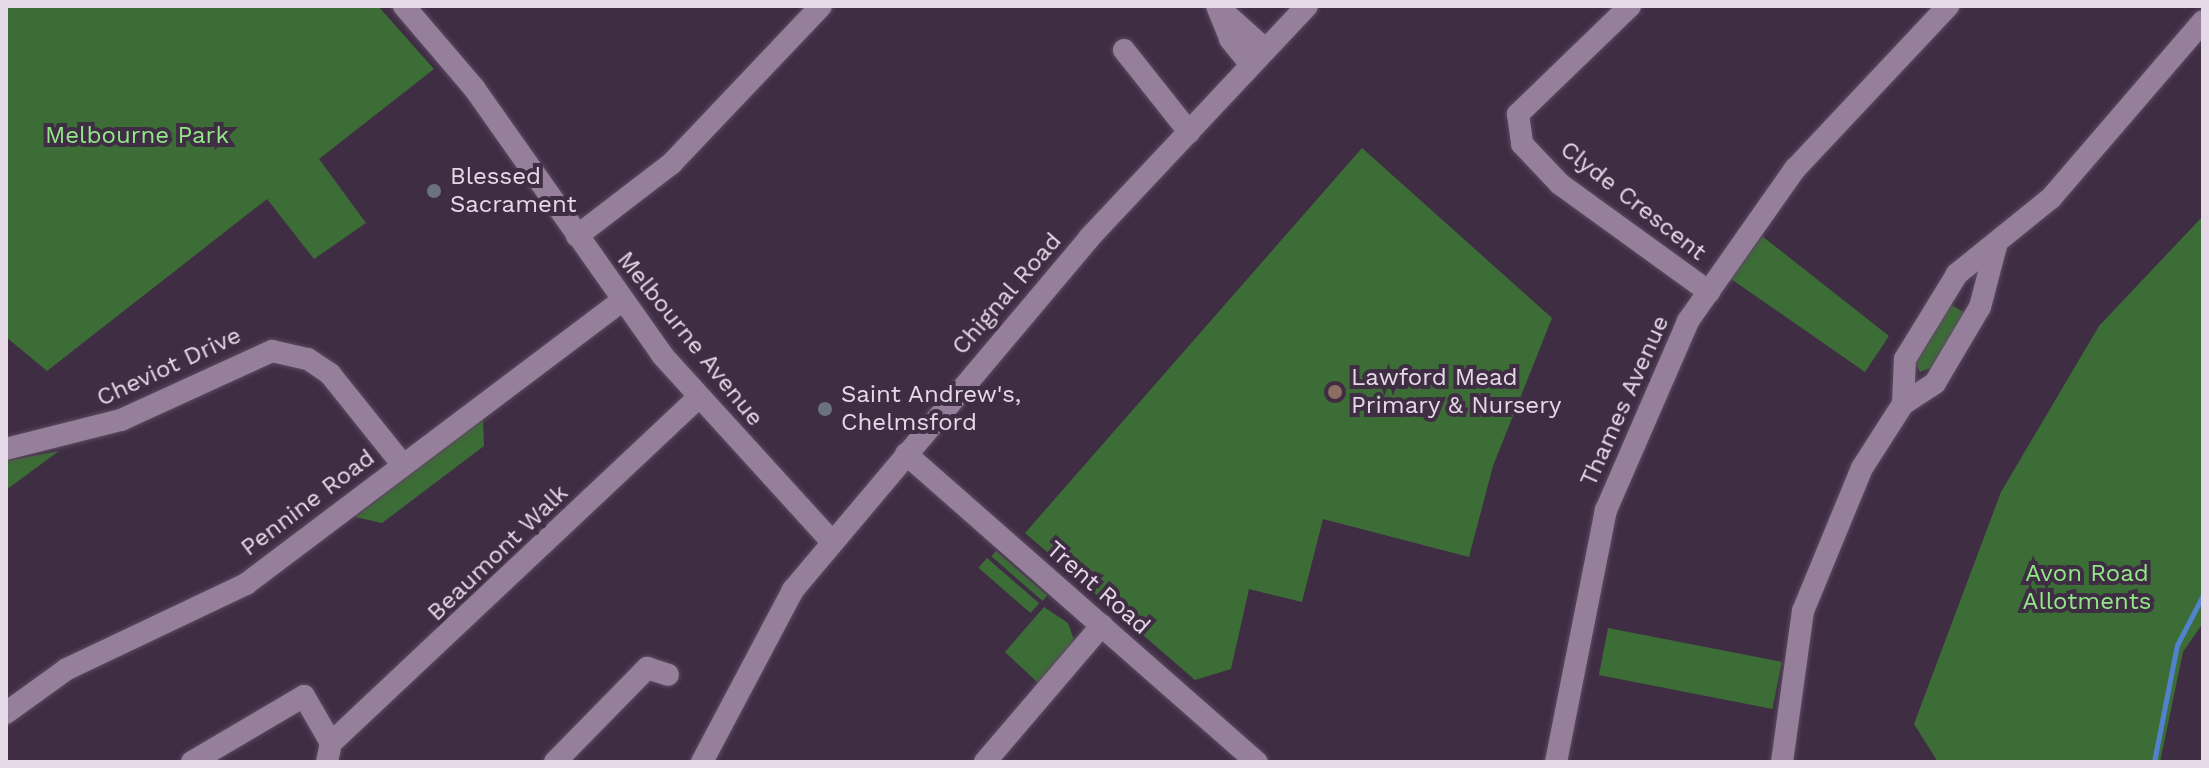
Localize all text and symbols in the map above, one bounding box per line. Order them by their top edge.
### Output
park label: Melbourne Park [45,122,229,150]
street label: Clyde Crescent [1554,135,1712,267]
place label: Blessed Sacrament [450,163,577,219]
marker: Blessed Sacrament [425,182,443,200]
street label: Chignal Road [946,227,1068,361]
street label: Melbourne Avenue [610,245,770,433]
street label: Thames Avenue [1574,311,1676,491]
street label: Cheviot Drive [92,321,246,413]
place label: Lawford Mead Primary & Nursery [1351,364,1562,420]
place label: Saint Andrew's, Chelmsford [841,381,1022,437]
marker: Lawford Mead Primary & Nursery [1326,383,1344,401]
marker: Saint Andrew's, Chelmsford [816,400,834,418]
street label: Pennine Road [236,443,380,563]
street label: Beaumont Walk [422,478,574,628]
street label: Trent Road [1040,535,1156,641]
park label: Avon Road Allotments [2023,560,2151,616]

